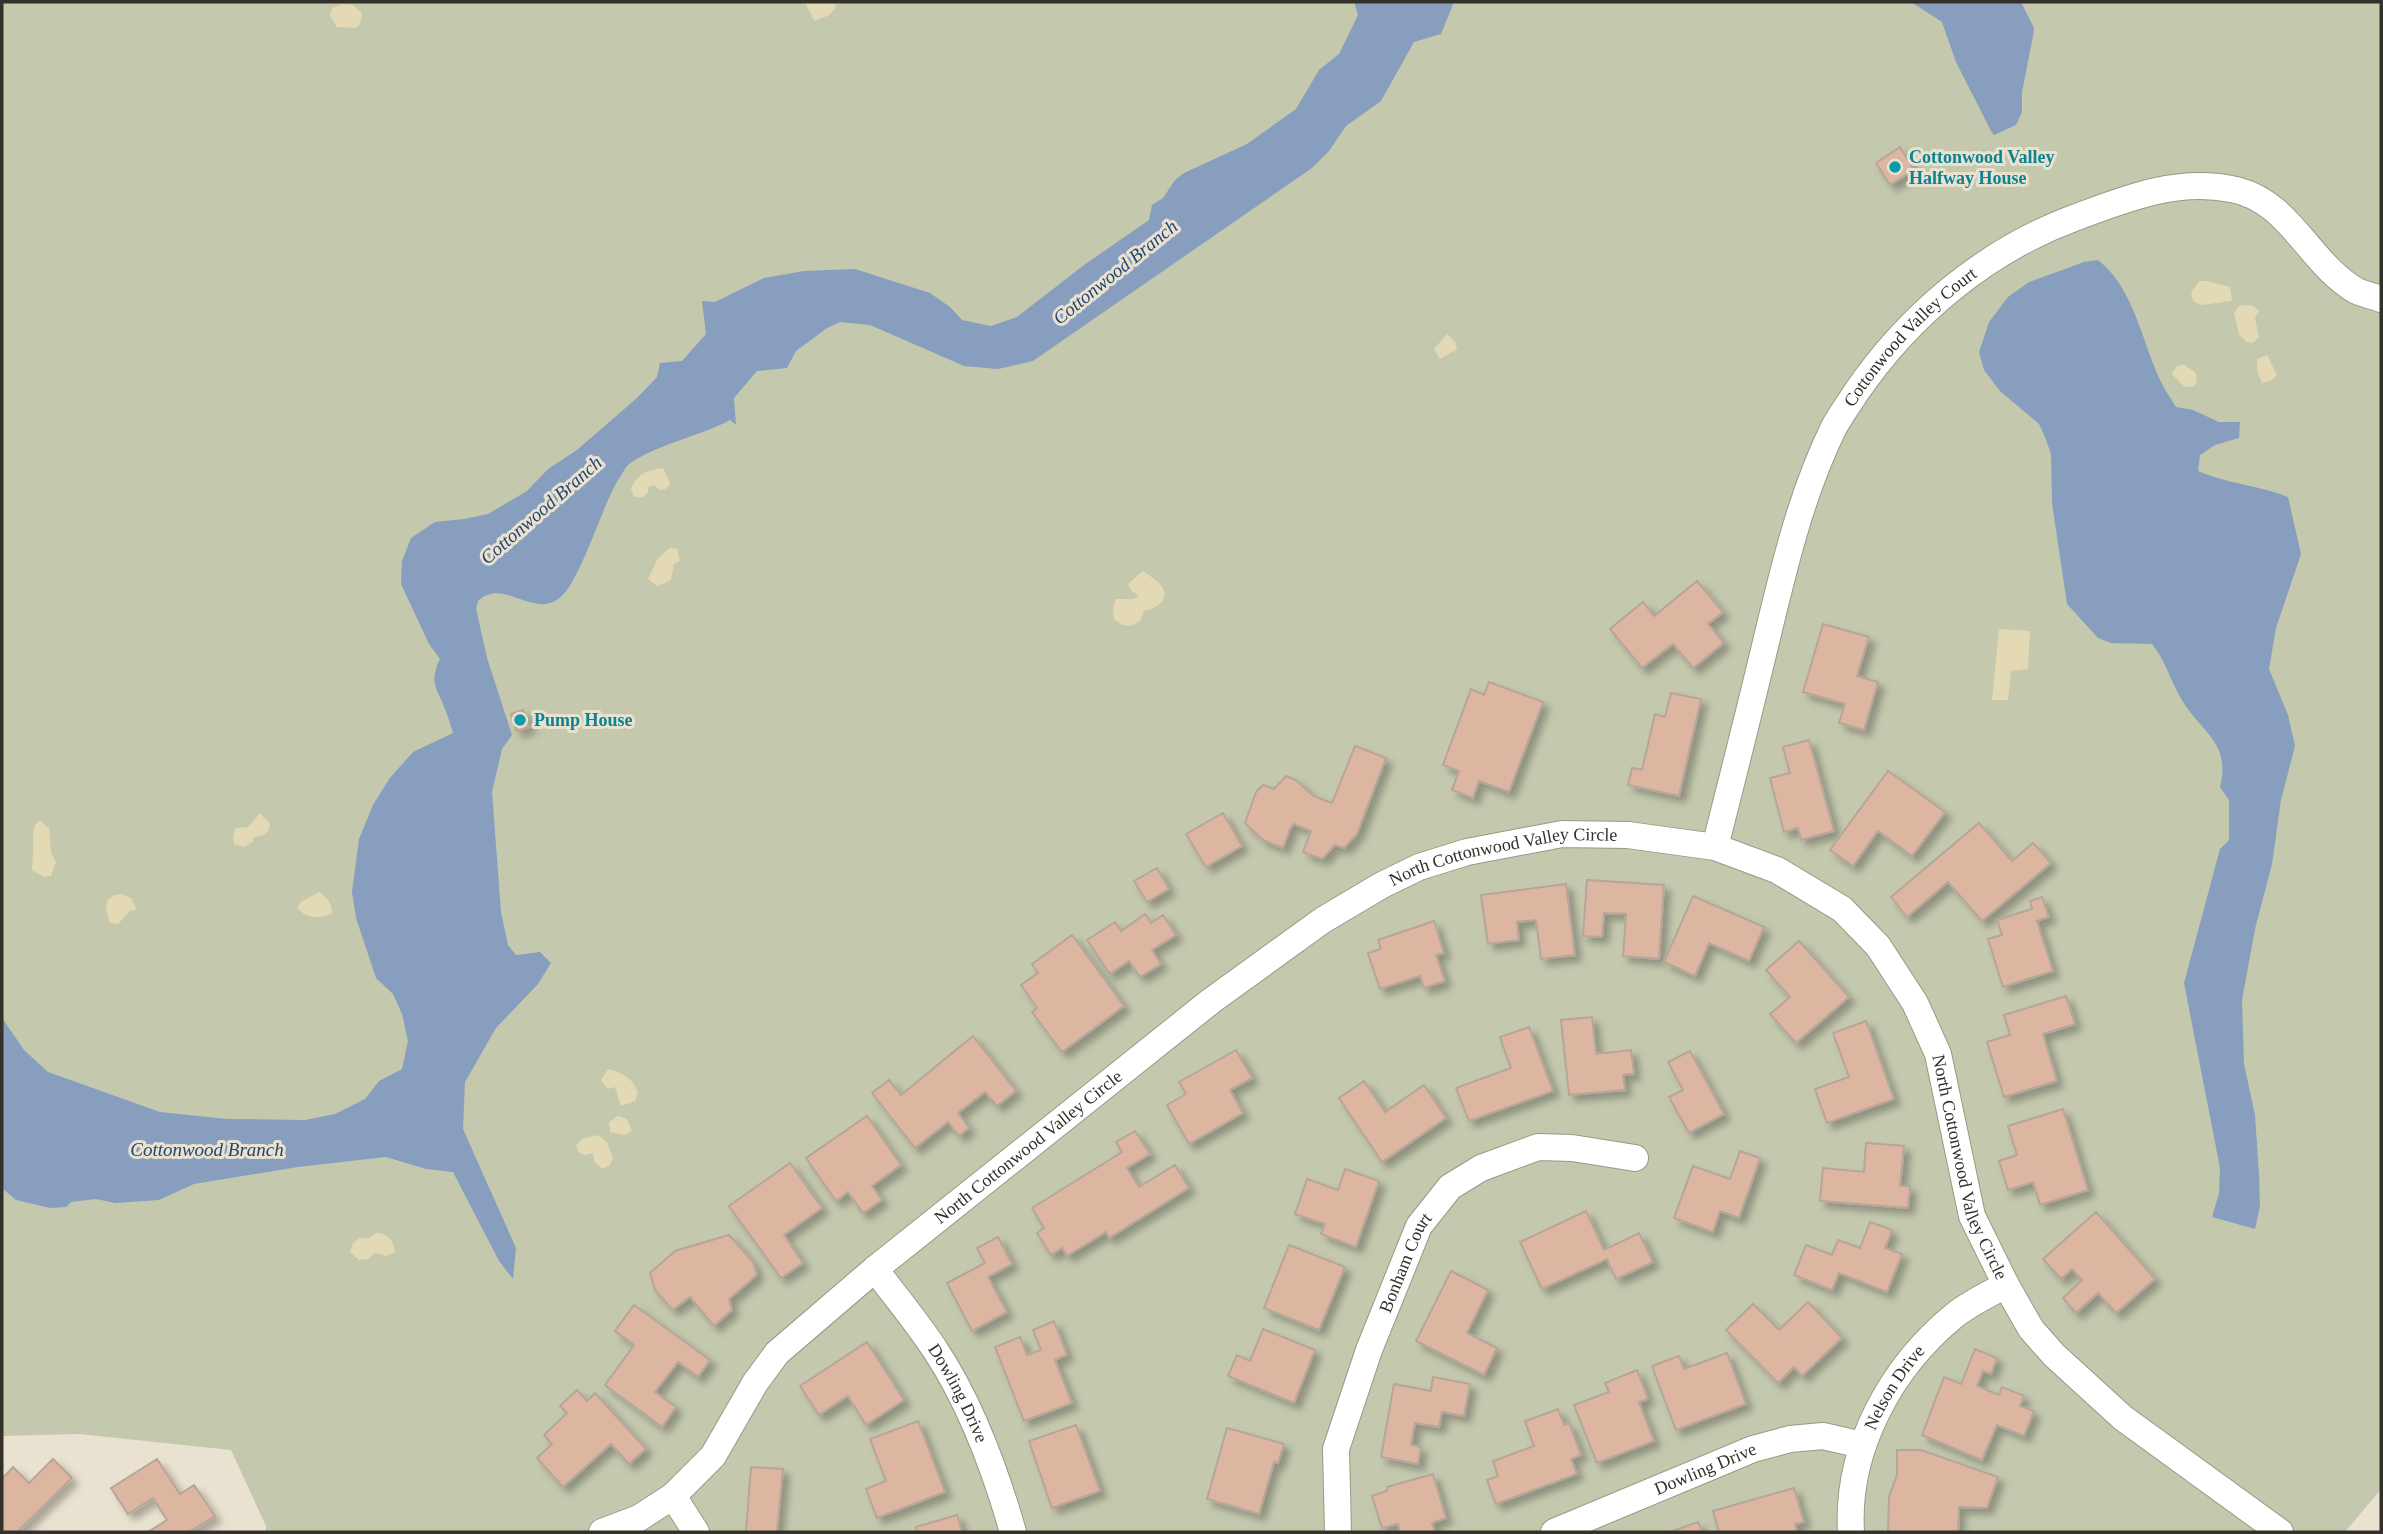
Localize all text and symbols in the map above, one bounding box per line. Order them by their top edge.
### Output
place label: Cottonwood Valley Halfway House [1909,147,2055,188]
marker: Cottonwood Valley Halfway House [1887,159,1903,175]
water label: Cottonwood Branch [1049,216,1181,328]
street label: Cottonwood Valley Court [1840,263,1980,410]
water label: Cottonwood Branch [476,452,606,568]
place label: Pump House [534,710,633,730]
marker: Pump House [512,712,528,728]
street label: North Cottonwood Valley Circle [1386,824,1617,890]
street label: North Cottonwood Valley Circle [1928,1053,2012,1283]
street label: North Cottonwood Valley Circle [930,1066,1126,1228]
water label: Cottonwood Branch [130,1139,284,1160]
street label: Bonham Court [1375,1209,1436,1315]
street label: Dowling Drive [924,1340,992,1445]
street label: Nelson Drive [1860,1341,1928,1433]
street label: Dowling Drive [1651,1439,1759,1499]

